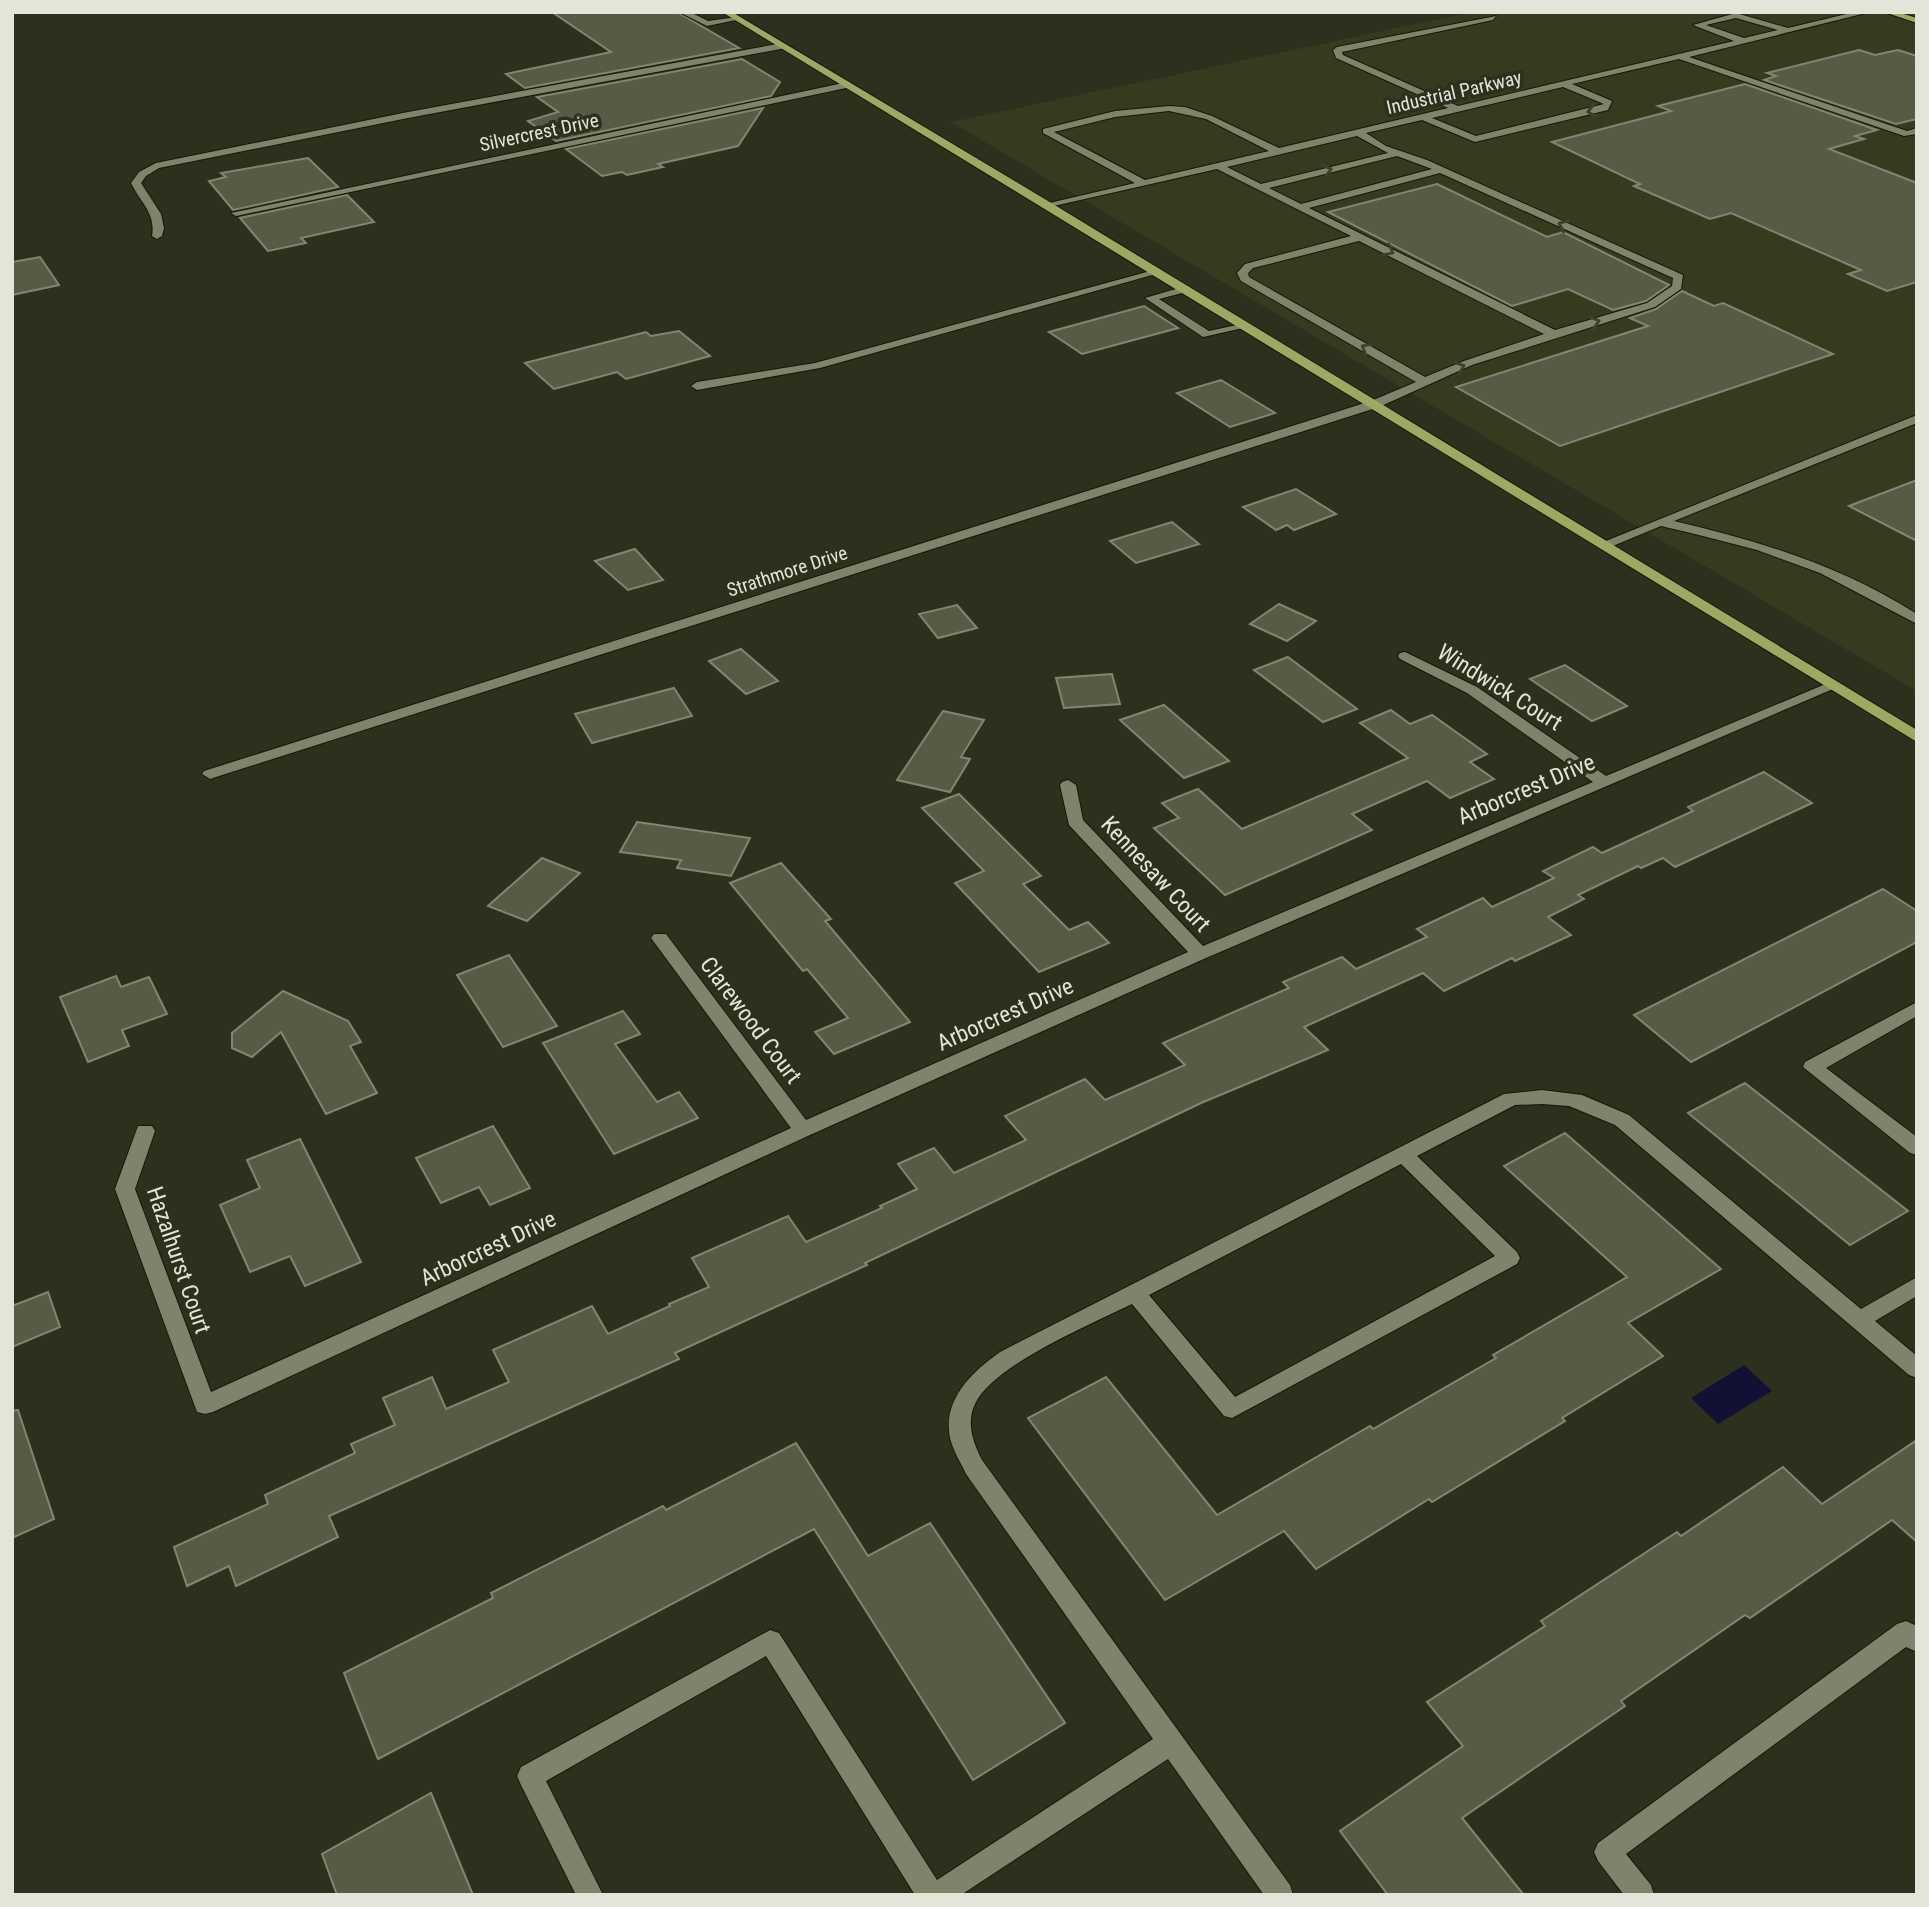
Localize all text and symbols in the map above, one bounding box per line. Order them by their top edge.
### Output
street label: Industrial Parkway [1384,66,1524,119]
one-way arrow [1586,103,1598,117]
street label: Silvercrest Drive [478,109,601,156]
one-way arrow [1321,164,1333,178]
one-way arrow [1558,219,1570,233]
one-way arrow [1382,243,1394,257]
one-way arrow [1588,315,1600,330]
one-way arrow [1361,343,1373,356]
one-way arrow [1453,361,1465,375]
street label: Strathmore Drive [724,541,850,602]
street label: Windwick Court [1432,638,1567,736]
street label: Arborcrest Drive [1453,748,1599,831]
street label: Kennesaw Court [1095,811,1216,938]
street label: Clarewood Court [694,952,807,1089]
street label: Arborcrest Drive [933,972,1078,1057]
street label: Hazalhurst Court [141,1183,216,1337]
street label: Arborcrest Drive [416,1205,560,1292]

